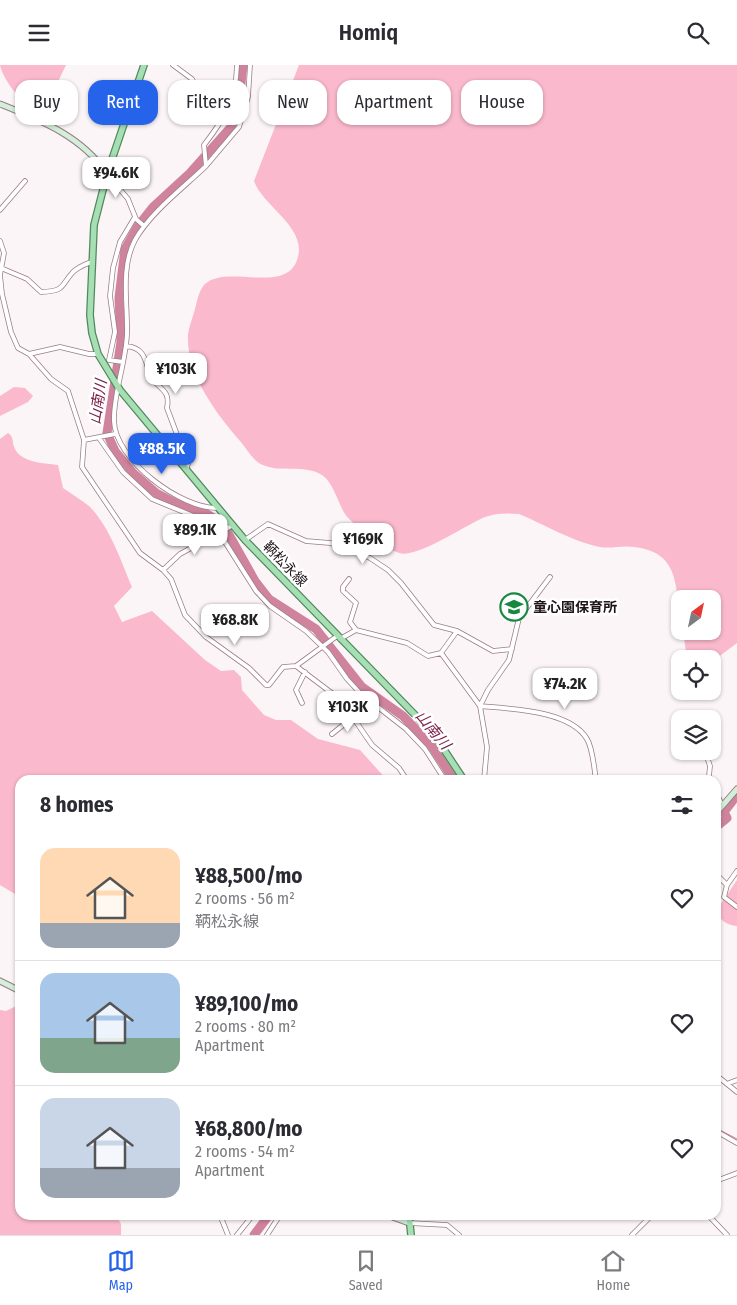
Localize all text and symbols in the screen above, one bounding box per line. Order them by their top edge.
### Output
icon: menu [25,19,53,47]
text: Homiq [339,19,398,46]
icon: search [684,19,712,47]
chip: Buy [15,80,78,125]
chip: Rent [88,80,158,125]
chip: Filters [168,80,249,125]
chip: New [259,80,327,125]
chip: Apartment [337,80,451,125]
chip: House [461,80,543,125]
pin: ¥94.6K [75,157,157,199]
text: ¥94.6K [93,163,139,182]
pin: ¥103K [141,353,211,395]
text: ¥103K [156,359,196,378]
water label: 山南川 [86,376,111,426]
pin: ¥88.5K [121,433,203,475]
text: ¥88.5K [139,439,185,458]
pin: ¥89.1K [154,513,236,556]
text: ¥89.1K [174,520,216,539]
pin: ¥169K [328,523,398,565]
text: ¥169K [343,529,383,548]
street label: 鞆松永線 [259,538,311,590]
north arrow [671,590,721,640]
map controls [671,590,721,760]
school or university icon: 童心園保育所 [499,592,529,622]
place label: 童心園保育所 [533,599,617,616]
pin: ¥68.8K [194,603,276,646]
text: ¥68.8K [212,610,258,629]
button: locate [671,650,721,700]
pin: ¥74.2K [524,667,606,710]
text: ¥74.2K [543,674,587,693]
pin: ¥103K [313,691,383,733]
text: ¥103K [328,697,368,716]
water label: 山南川 [412,707,456,755]
button: layers [671,710,721,760]
icon: filters [668,791,696,819]
text: 8 homes [40,792,114,818]
text: ¥88,500/mo [195,863,302,889]
icon: home [80,868,140,928]
icon: heart [668,884,696,912]
text: 2 rooms · 56 m² [195,889,295,908]
text: 鞆松永線 [195,912,259,931]
text: ¥89,100/mo [195,991,298,1017]
icon: home [80,993,140,1053]
icon: heart [668,1009,696,1037]
text: 2 rooms · 80 m² [195,1017,296,1036]
text: Apartment [195,1036,264,1055]
text: ¥68,800/mo [195,1116,303,1142]
icon: home [80,1118,140,1178]
icon: heart [668,1134,696,1162]
text: 2 rooms · 54 m² [195,1142,295,1161]
text: Apartment [195,1161,264,1180]
tab: Map [107,1247,135,1294]
tab: Saved [349,1247,383,1294]
tab: Home [597,1247,630,1294]

